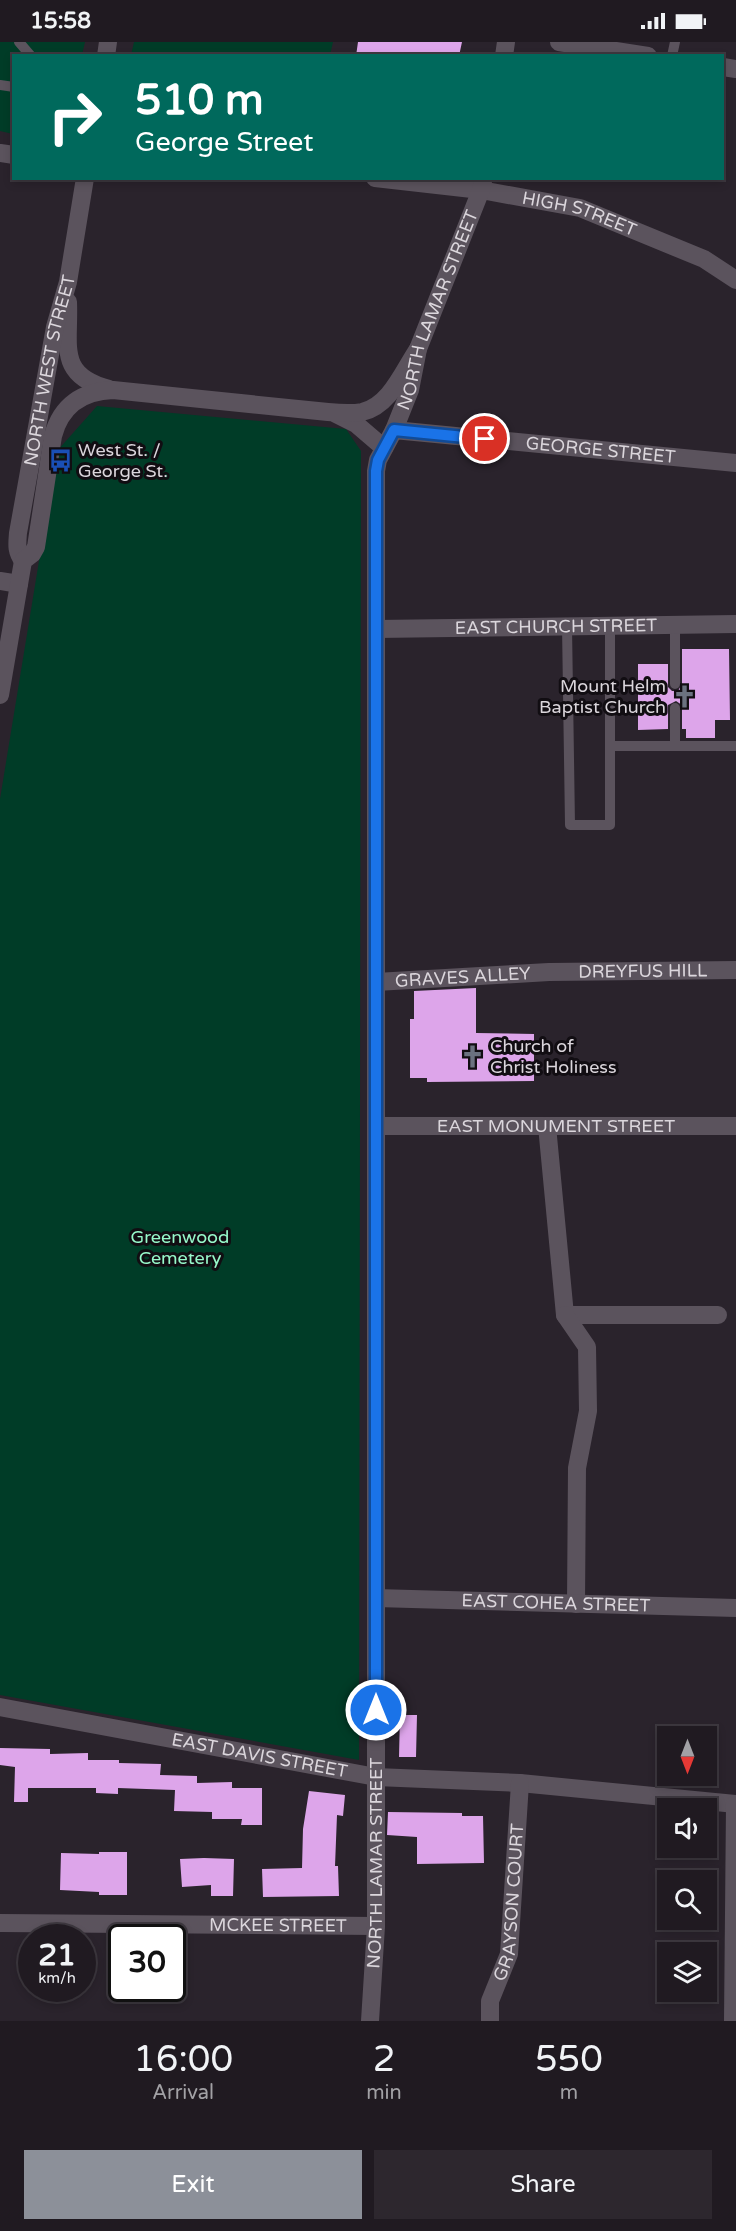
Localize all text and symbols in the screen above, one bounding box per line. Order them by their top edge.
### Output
text: 15:58 [30,8,91,34]
text: 510 m [135,75,264,126]
icon: right [36,78,114,156]
text: George Street [135,126,314,159]
street label: HIGH STREET [520,187,640,241]
street label: NORTH LAMAR STREET [392,207,483,413]
street label: NORTH WEST STREET [19,273,80,468]
pin [459,413,510,464]
icon: arrive [468,422,501,455]
street label: GEORGE STREET [525,432,677,468]
place label: West St. / George St. [78,439,168,482]
bus stop icon: West St. / George St. [47,447,73,473]
street label: EAST CHURCH STREET [455,614,657,639]
place label: Mount Helm Baptist Church [539,675,666,718]
church icon: Mount Helm Baptist Church [671,683,697,709]
street label: DREYFUS HILL [578,959,708,983]
street label: GRAVES ALLEY [394,962,532,992]
place label: Church of Christ Holiness [490,1035,617,1078]
church icon: Church of Christ Holiness [459,1043,485,1069]
street label: EAST MONUMENT STREET [437,1115,675,1137]
park label: Greenwood Cemetery [131,1226,229,1269]
street label: EAST COHEA STREET [461,1589,651,1617]
position arrow [344,1678,408,1742]
north arrow [657,1726,717,1786]
map controls [657,1726,717,2002]
street label: EAST DAVIS STREET [170,1728,349,1782]
street label: NORTH LAMAR STREET [362,1758,387,1969]
button: sound [657,1798,717,1858]
street label: GRAYSON COURT [488,1823,528,1984]
button: search [657,1870,717,1930]
street label: MCKEE STREET [209,1914,347,1937]
speed limit sign: 30 [108,1924,186,2002]
text: 21 [38,1937,76,1974]
button: layers [657,1942,717,2002]
text: km/h [38,1969,76,1987]
text: 16:00 [133,2038,233,2081]
text: 2 [373,2038,395,2081]
text: 550 [535,2038,603,2081]
text: Arrival [152,2081,214,2105]
text: min [366,2081,402,2105]
text: m [560,2081,578,2105]
button: Exit [24,2150,362,2219]
button: Share [374,2150,712,2219]

